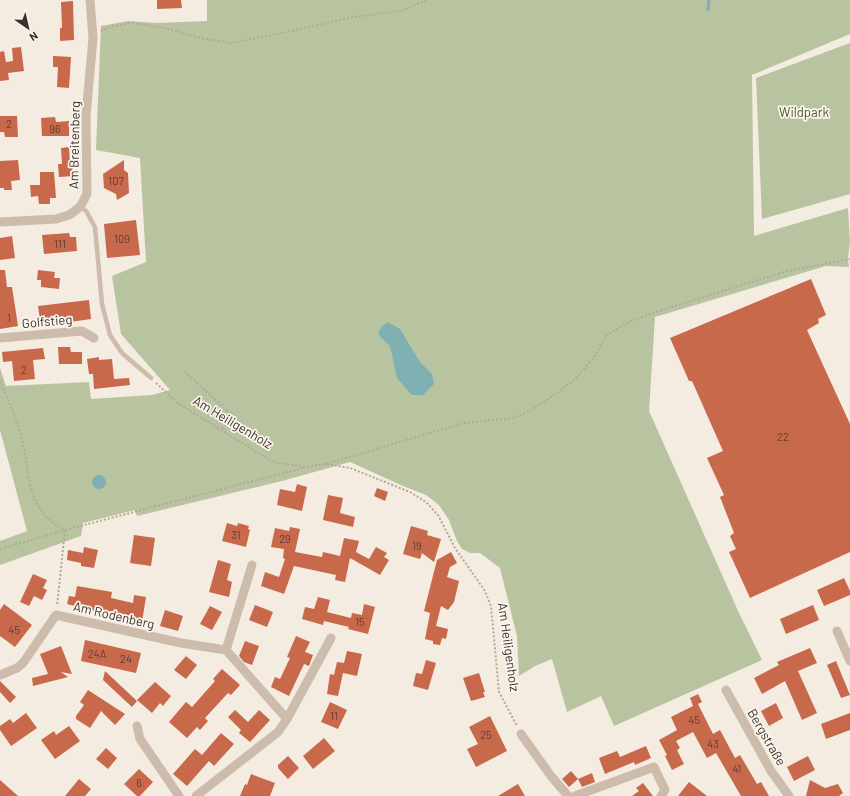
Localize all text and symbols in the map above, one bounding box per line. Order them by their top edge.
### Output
north arrow [8,8,48,48]
text: N [27,29,41,44]
street label: Am Breitenberg [65,101,83,189]
park label: Wildpark [779,104,829,120]
house number: 2 [6,117,12,130]
house number: 96 [49,122,61,135]
house number: 107 [108,174,124,187]
house number: 109 [114,232,130,245]
house number: 111 [54,237,66,250]
house number: 1 [7,311,11,324]
street label: Golfstieg [21,311,73,331]
house number: 2 [21,363,27,376]
street label: Am Heiligenholz [190,392,276,452]
house number: 22 [777,430,789,443]
house number: 31 [231,528,241,541]
house number: 29 [279,532,291,545]
house number: 19 [412,539,422,552]
street label: Am Rodenberg [72,598,156,632]
street label: Am Heiligenholz [495,601,523,693]
house number: 15 [355,615,365,628]
house number: 45 [8,623,20,636]
house number: 24A [88,647,107,660]
house number: 24 [120,652,132,665]
street label: Bergstraße [744,706,790,768]
house number: 11 [330,709,338,722]
house number: 45 [688,713,700,726]
house number: 25 [480,728,492,741]
house number: 43 [707,737,719,750]
house number: 41 [733,762,741,775]
house number: 6 [136,776,142,789]

